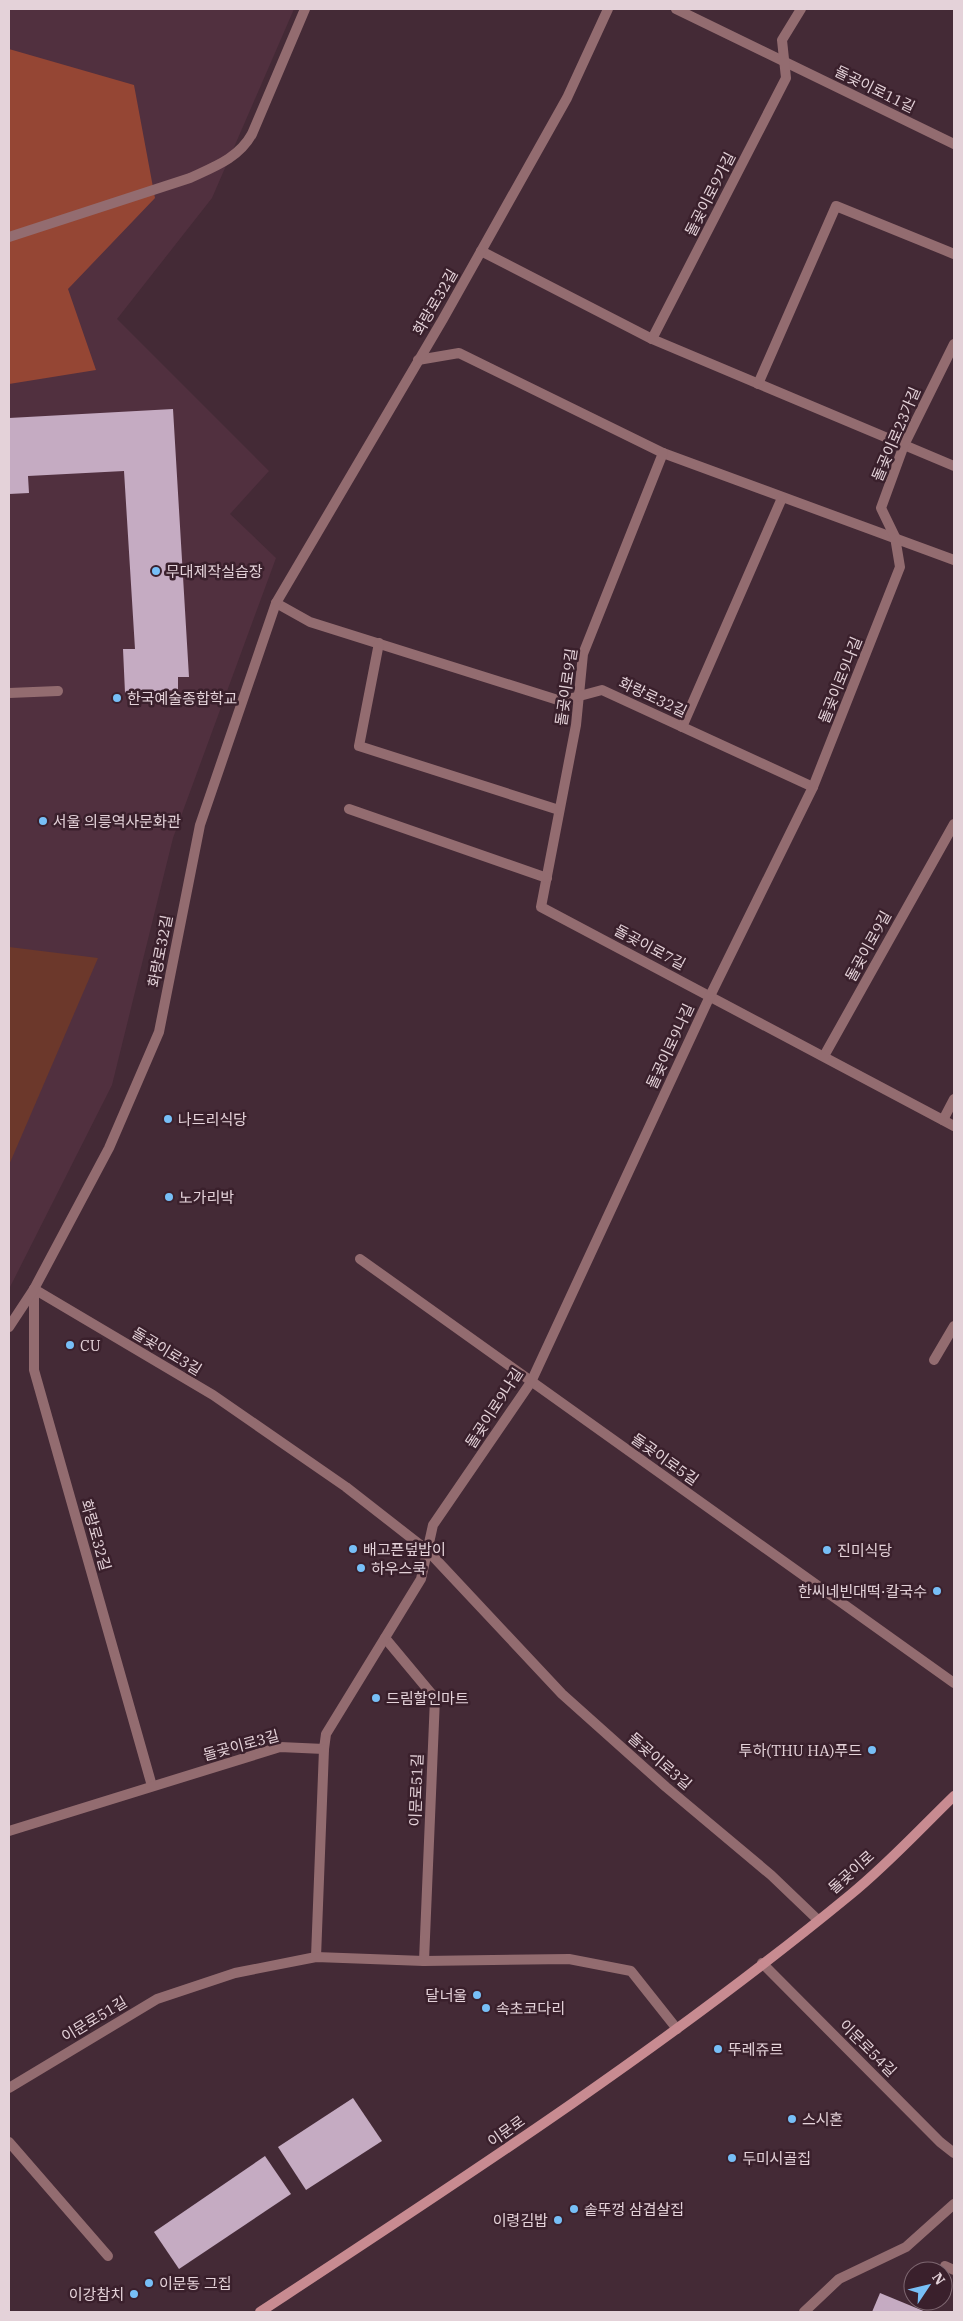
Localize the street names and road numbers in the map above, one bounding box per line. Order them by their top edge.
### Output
street label: 돌곶이로11길 [832,61,918,117]
street label: 돌곶이로9가길 [681,149,739,239]
street label: 화랑로32길 [408,266,462,338]
street label: 돌곶이로23가길 [868,384,924,484]
street label: 돌곶이로9나길 [814,634,866,726]
street label: 돌곶이로9길 [551,647,581,727]
street label: 화랑로32길 [616,673,690,721]
street label: 돌곶이로9길 [841,907,895,985]
street label: 화랑로32길 [144,913,176,989]
street label: 돌곶이로7길 [611,920,689,974]
street label: 돌곶이로9나길 [642,1000,698,1092]
street label: 돌곶이로3길 [129,1323,205,1379]
street label: 돌곶이로9나길 [461,1364,527,1452]
street label: 돌곶이로5길 [628,1429,702,1489]
street label: 화랑로32길 [77,1497,115,1573]
street label: 돌곶이로3길 [201,1726,281,1764]
street label: 돌곶이로3길 [624,1728,696,1794]
street label: 이문로51길 [405,1753,427,1827]
street label: 돌곶이로 [824,1846,878,1898]
street label: 이문로51길 [58,1992,130,2046]
street label: 이문로54길 [835,2015,901,2081]
street label: 이문로 [484,2111,528,2151]

